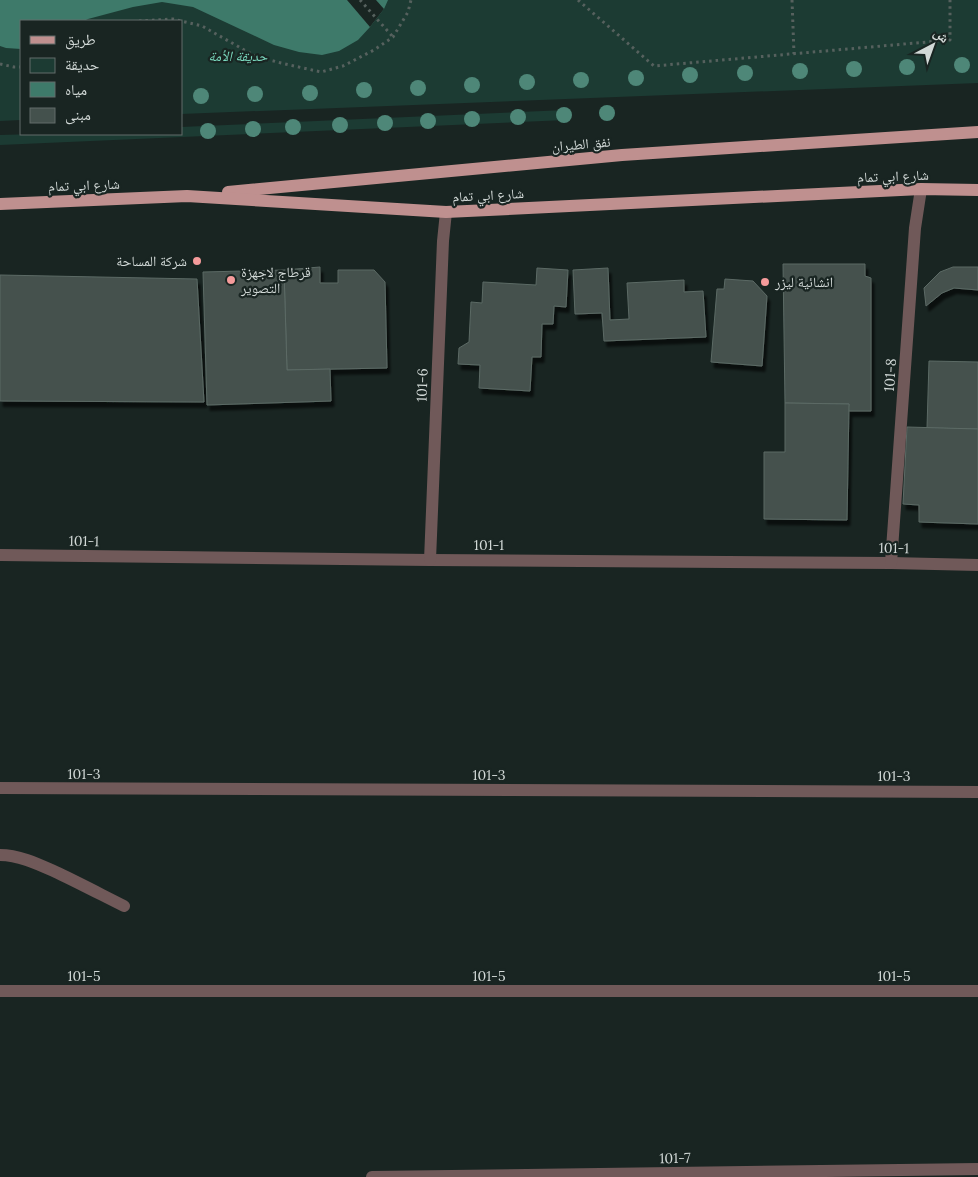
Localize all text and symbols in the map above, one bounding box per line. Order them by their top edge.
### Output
legend [20,20,182,135]
north arrow [908,20,958,70]
text: ش [930,24,953,47]
text: طريق [65,30,96,50]
park label: حديقة الأمة [208,47,269,65]
text: حديقة [65,55,100,74]
text: مياه [65,80,87,99]
text: مبنى [65,105,91,125]
street label: نفق الطيران [551,132,612,157]
street label: شارع ابي تمام [857,166,929,189]
street label: شارع ابي تمام [48,175,120,198]
street label: شارع ابي تمام [452,184,524,208]
place label: شركة المساحة [116,252,187,270]
marker: شركة المساحة [191,255,203,267]
place label: قرطاج لاجهزة التصوير [240,263,311,297]
place label: انشائية ليزر [774,273,833,291]
marker: قرطاج لاجهزة التصوير [225,274,237,286]
marker: انشائية ليزر [759,276,771,288]
street label: 101-8 [880,358,900,392]
street label: 101-6 [412,368,432,402]
street label: 101-1 [69,532,99,550]
street label: 101-1 [474,536,504,554]
street label: 101-1 [879,539,909,557]
street label: 101-3 [67,765,101,783]
street label: 101-3 [472,766,506,784]
street label: 101-3 [877,767,911,785]
street label: 101-5 [67,967,101,985]
street label: 101-5 [472,967,506,985]
street label: 101-5 [877,967,911,985]
street label: 101-7 [659,1149,691,1167]

